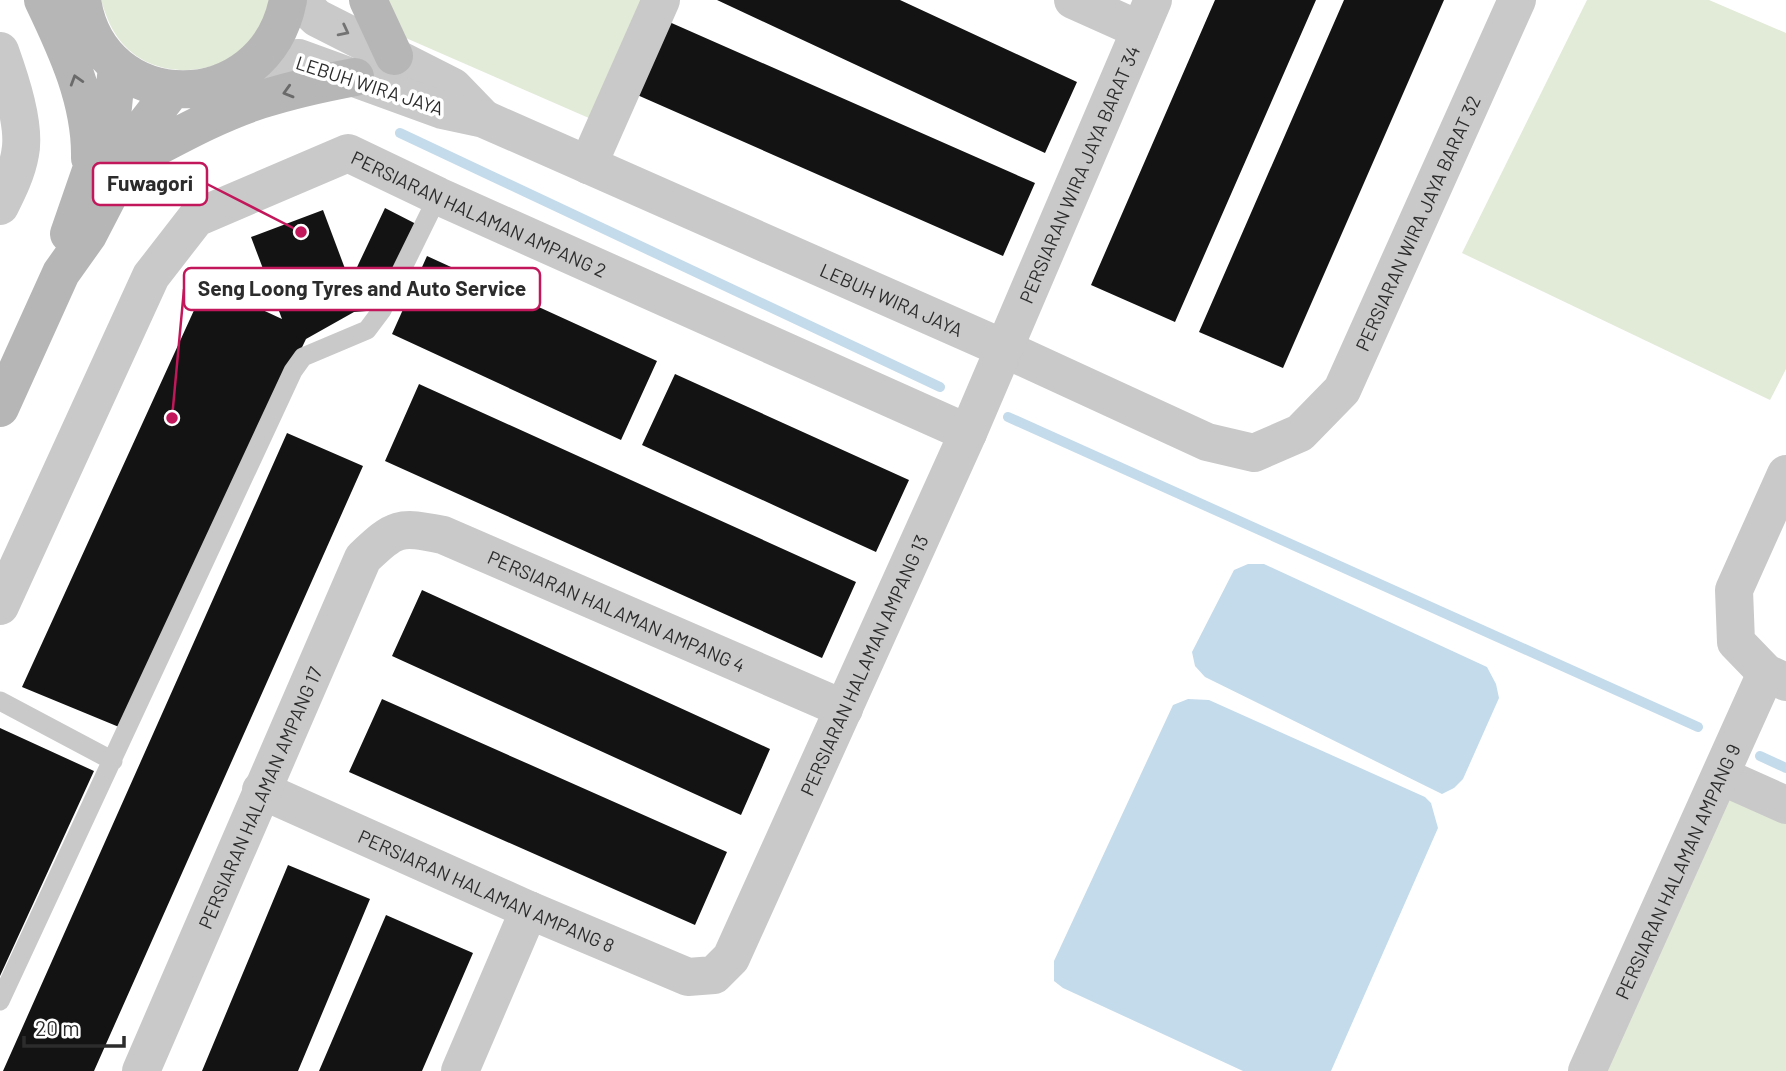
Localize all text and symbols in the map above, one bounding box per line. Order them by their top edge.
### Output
one-way arrow [337,23,349,37]
street label: PERSIARAN WIRA JAYA BARAT 34 [1013,42,1144,306]
street label: LEBUH WIRA JAYA [293,50,447,120]
one-way arrow [70,74,85,86]
one-way arrow [283,83,295,98]
street label: PERSIARAN WIRA JAYA BARAT 32 [1350,91,1484,354]
street label: PERSIARAN HALAMAN AMPANG 2 [348,145,610,281]
callout: Fuwagori [93,163,207,205]
text: Fuwagori [107,170,193,195]
street label: LEBUH WIRA JAYA [817,257,967,341]
callout: Seng Loong Tyres and Auto Service [184,268,540,310]
text: Seng Loong Tyres and Auto Service [198,275,526,300]
street label: PERSIARAN HALAMAN AMPANG 13 [794,531,932,799]
street label: PERSIARAN HALAMAN AMPANG 4 [485,545,749,676]
street label: PERSIARAN HALAMAN AMPANG 17 [193,663,326,932]
street label: PERSIARAN HALAMAN AMPANG 9 [1609,740,1744,1002]
street label: PERSIARAN HALAMAN AMPANG 8 [355,824,618,956]
scale bar [24,1004,124,1048]
text: 20 m [35,1015,80,1040]

